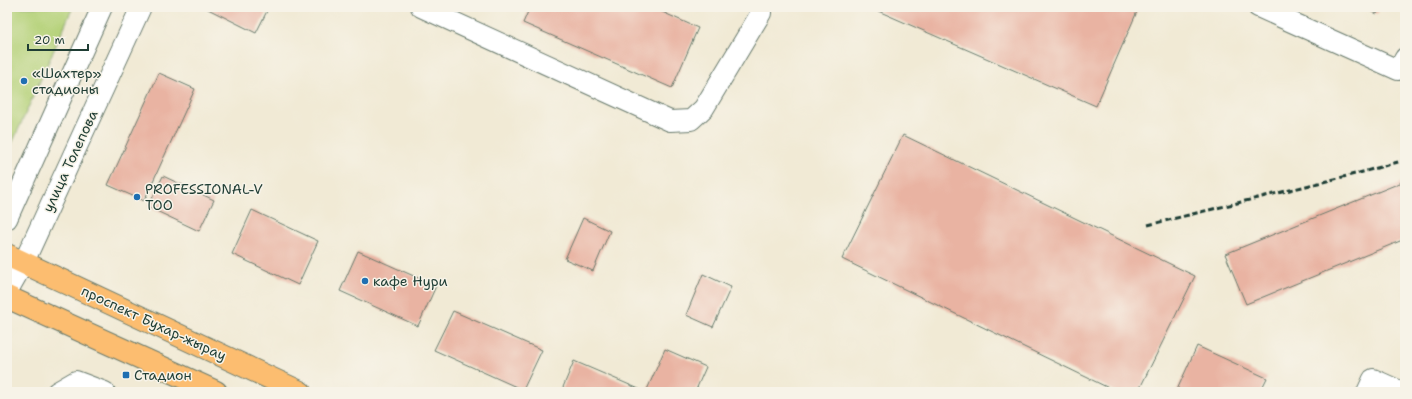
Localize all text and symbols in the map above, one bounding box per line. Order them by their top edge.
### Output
scale bar [28,26,88,52]
text: 20 m [34,32,65,48]
place label: «Шахтер» стадионы [32,64,102,98]
marker: «Шахтер» стадионы [19,76,29,86]
street label: улица Толепова [38,107,102,215]
place label: PROFESSIONAL-V ТОО [145,180,263,214]
marker: PROFESSIONAL-V ТОО [132,192,142,202]
place label: кафе Нури [373,272,448,290]
marker: кафе Нури [360,276,370,286]
street label: проспект Бухар-жырау [79,281,229,365]
place label: Стадион [134,366,192,384]
marker: Стадион [121,370,131,380]

